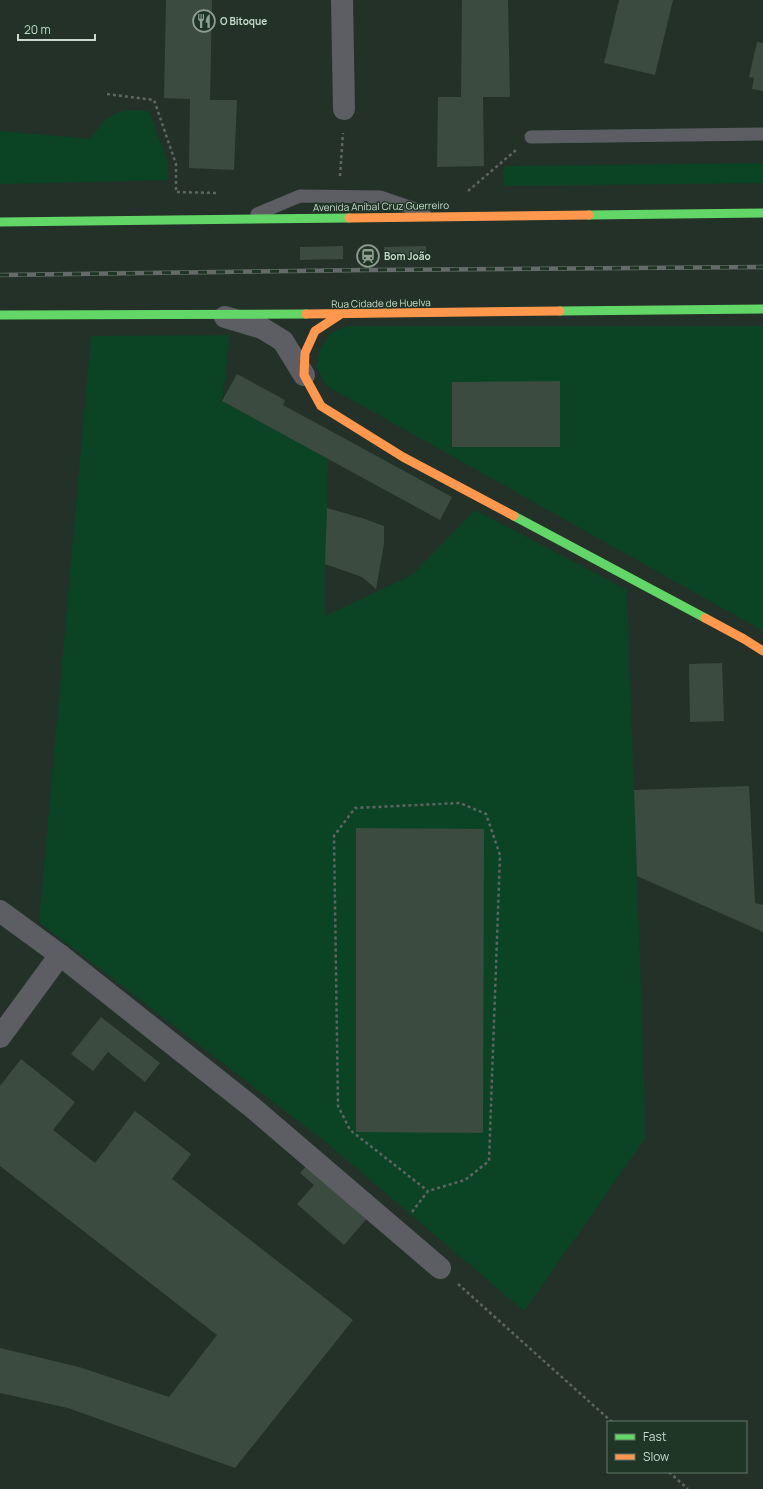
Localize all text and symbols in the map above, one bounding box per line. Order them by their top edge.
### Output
restaurant icon: O Bitoque [191,8,217,34]
place label: O Bitoque [220,14,267,28]
scale bar [18,16,95,42]
text: 20 m [24,21,51,38]
street label: Avenida Aníbal Cruz Guerreiro [313,198,449,214]
station icon: Bom João [355,243,381,269]
place label: Bom João [384,249,431,263]
street label: Rua Cidade de Huelva [331,295,431,311]
legend [607,1421,747,1473]
text: Fast [643,1428,667,1445]
text: Slow [643,1448,669,1465]

